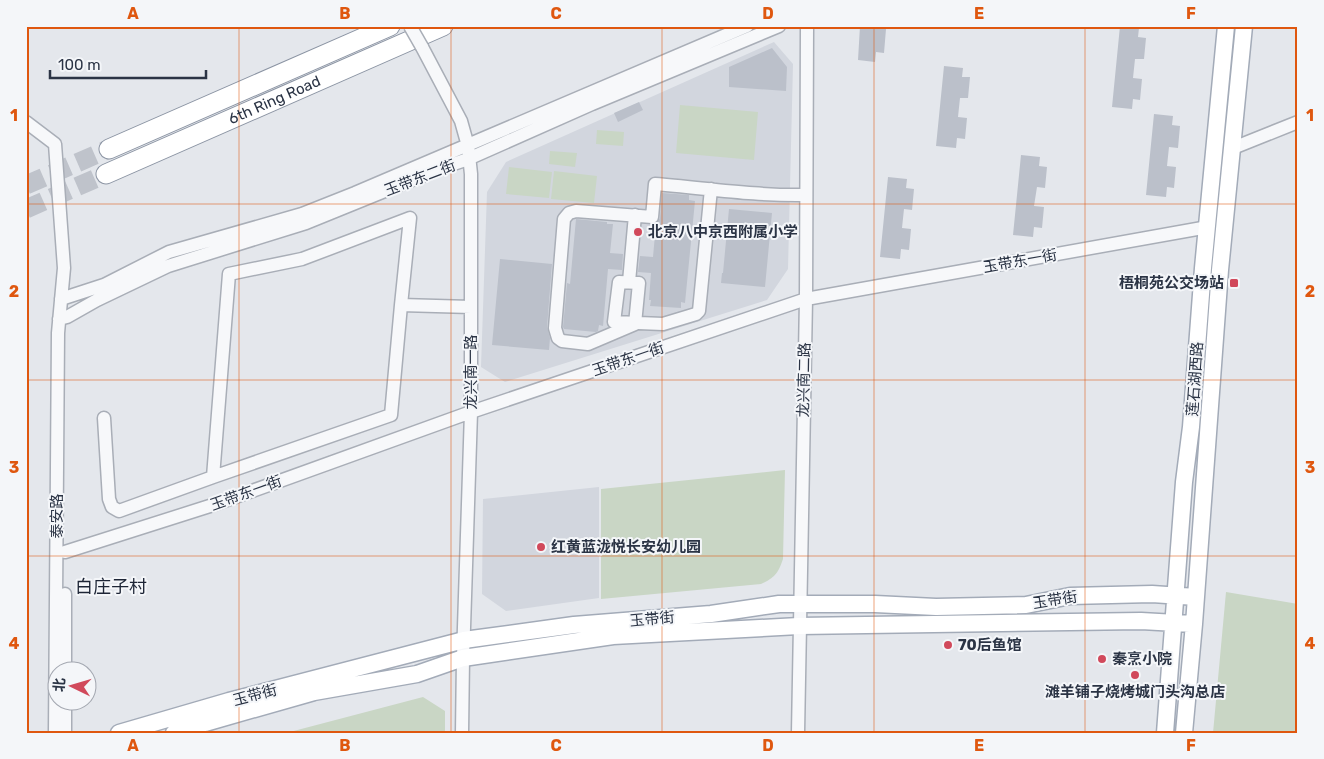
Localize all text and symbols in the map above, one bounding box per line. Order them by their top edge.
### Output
text: A [127,4,139,23]
text: B [339,4,351,23]
text: C [550,4,562,23]
text: D [762,4,774,23]
text: E [974,4,984,23]
text: F [1186,4,1196,23]
scale bar [50,48,206,80]
text: 100 m [58,56,100,74]
street label: 6th Ring Road [226,72,323,128]
text: 1 [10,106,18,125]
text: 1 [1306,106,1314,125]
street label: 玉带东二街 [382,156,458,200]
place label: 北京八中京西附属小学 [648,223,798,241]
marker: 北京八中京西附属小学 [632,226,644,238]
street label: 玉带东一街 [981,246,1059,276]
place label: 梧桐苑公交场站 [1119,274,1224,292]
marker: 梧桐苑公交场站 [1228,277,1240,289]
text: 2 [9,282,19,301]
text: 2 [1305,282,1315,301]
street label: 龙兴南一路 [462,334,480,410]
street label: 玉带东一街 [590,338,666,380]
street label: 莲石湖西路 [1183,341,1207,417]
street label: 龙兴南二路 [794,342,814,418]
text: 3 [9,458,19,477]
text: 3 [1305,458,1315,477]
street label: 玉带东一街 [208,472,284,514]
street label: 泰安路 [48,493,66,539]
place label: 红黄蓝泷悦长安幼儿园 [551,538,701,556]
marker: 红黄蓝泷悦长安幼儿园 [535,541,547,553]
district label: 白庄子村 [75,576,147,598]
street label: 玉带街 [1031,588,1079,612]
street label: 玉带街 [629,608,675,630]
text: 4 [9,634,20,653]
text: 4 [1305,634,1316,653]
place label: 70后鱼馆 [958,636,1022,654]
marker: 70后鱼馆 [942,639,954,651]
place label: 秦烹小院 [1112,650,1172,668]
marker: 秦烹小院 [1096,653,1108,665]
north arrow [48,662,98,712]
marker: 滩羊铺子烧烤城门头沟总店 [1129,669,1141,681]
text: 北 [50,677,69,693]
street label: 玉带街 [231,680,279,710]
place label: 滩羊铺子烧烤城门头沟总店 [1045,683,1225,701]
text: A [127,736,139,755]
text: B [339,736,351,755]
text: C [550,736,562,755]
text: D [762,736,774,755]
text: E [974,736,984,755]
text: F [1186,736,1196,755]

